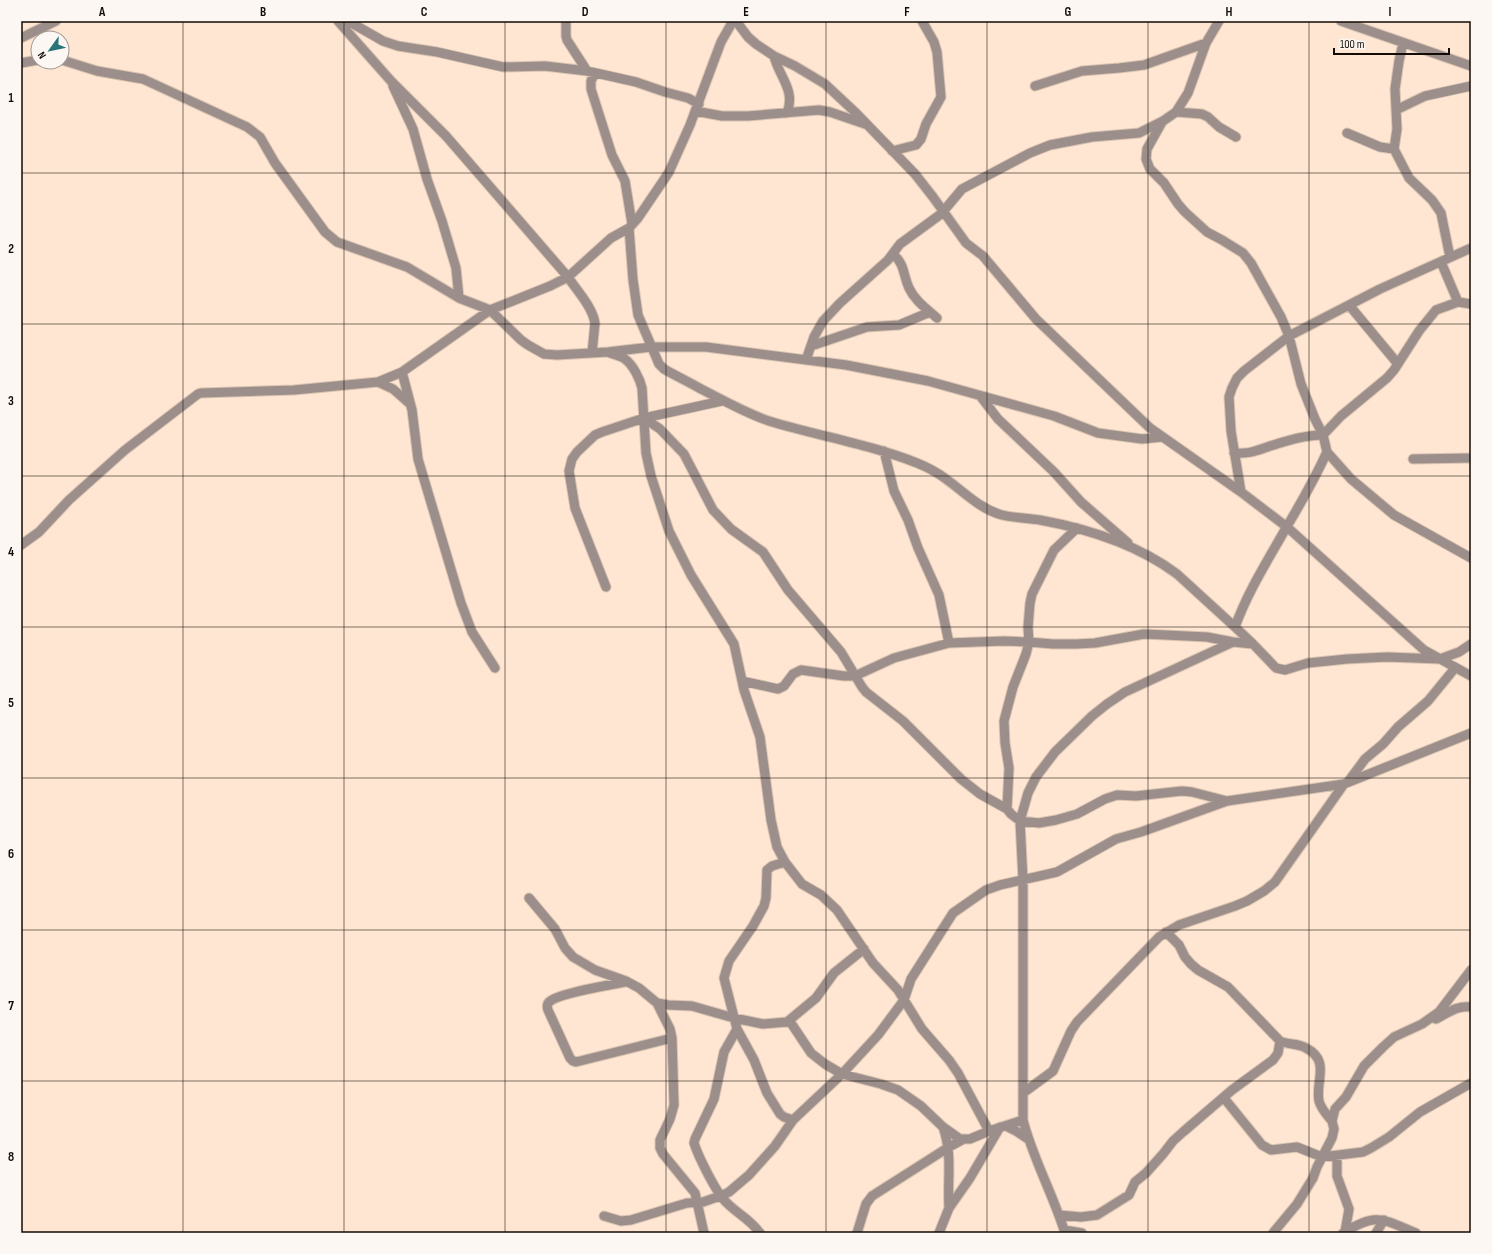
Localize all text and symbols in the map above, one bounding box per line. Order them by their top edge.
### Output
text: A [98,4,106,20]
text: B [260,4,266,20]
text: C [421,4,428,20]
text: D [582,4,589,20]
text: E [743,4,749,20]
text: F [904,4,910,20]
text: G [1065,4,1072,20]
text: H [1226,4,1233,20]
text: I [1389,4,1392,20]
north arrow [30,30,70,70]
scale bar [1334,30,1449,56]
text: 100 m [1340,37,1365,52]
text: N [35,49,49,61]
text: 1 [8,90,14,106]
text: 2 [8,241,14,257]
text: 3 [8,393,14,409]
text: 4 [8,544,14,560]
text: 5 [8,695,14,711]
text: 6 [8,846,14,862]
text: 7 [8,998,14,1014]
text: 8 [8,1149,14,1165]

